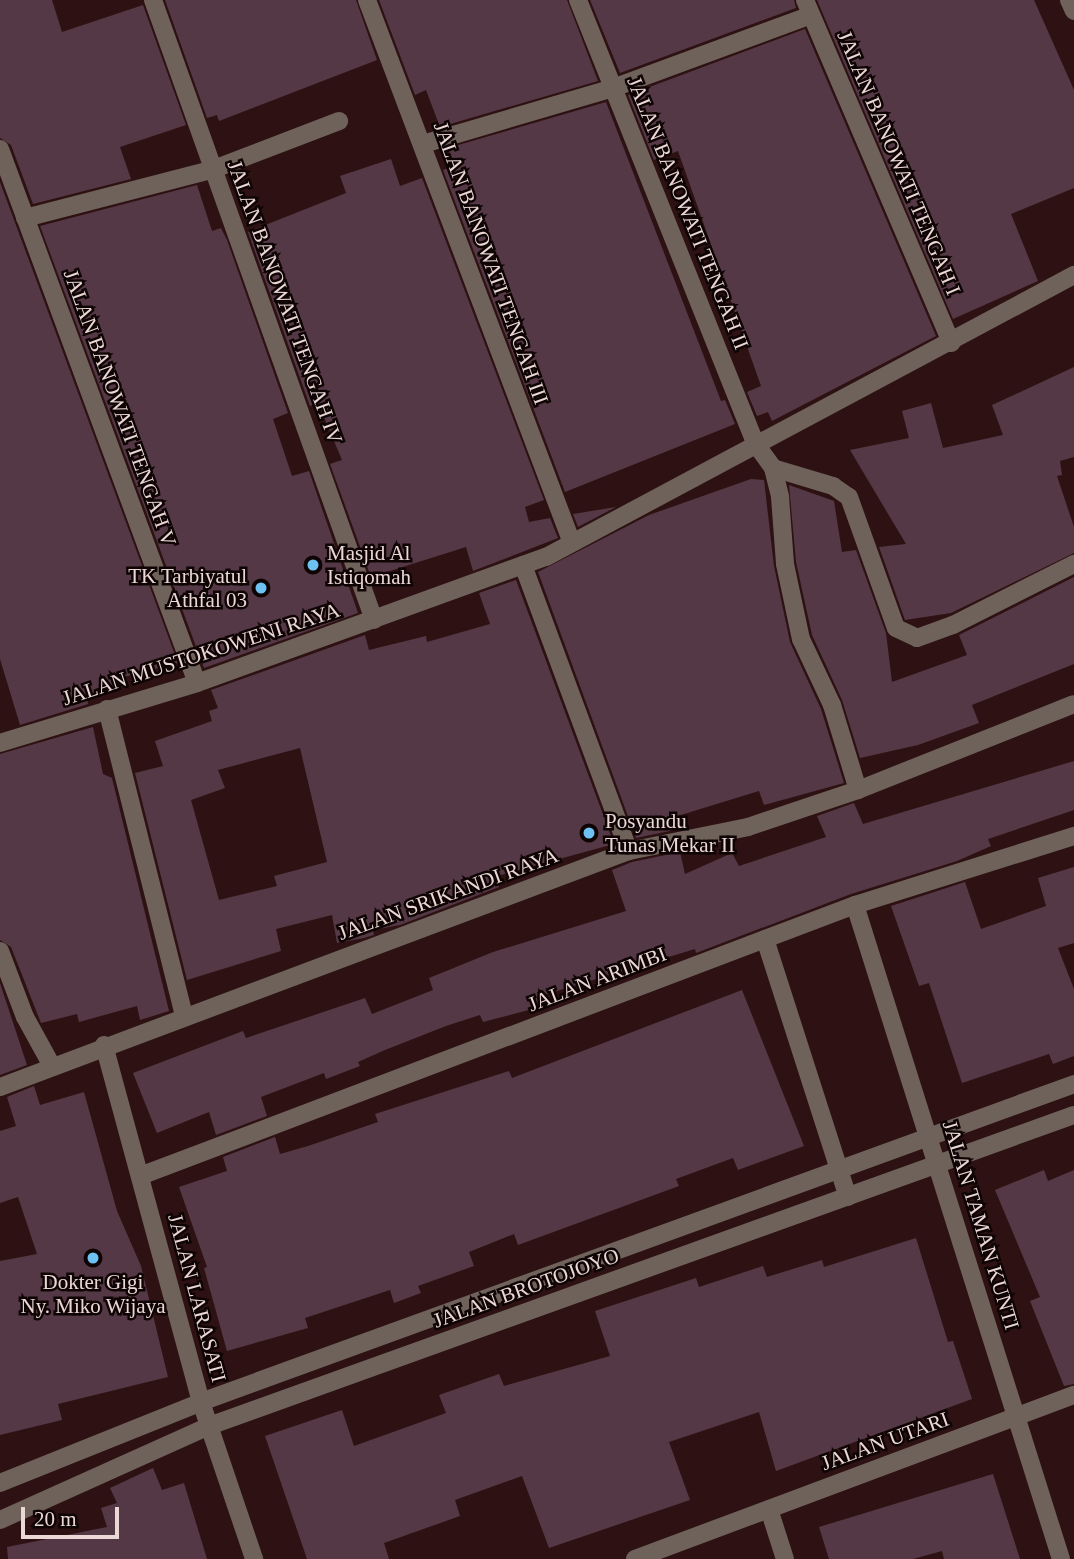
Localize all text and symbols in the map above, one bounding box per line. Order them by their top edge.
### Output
street label: JALAN BANOWATI TENGAH I [832,27,966,299]
street label: JALAN BANOWATI TENGAH II [622,73,754,353]
street label: JALAN BANOWATI TENGAH III [428,118,554,408]
street label: JALAN BANOWATI TENGAH IV [222,157,348,447]
street label: JALAN BANOWATI TENGAH V [58,266,182,550]
place label: Masjid Al Istiqomah [327,540,412,590]
marker: Masjid Al Istiqomah [305,557,321,573]
place label: TK Tarbiyatul Athfal 03 [128,563,247,613]
marker: TK Tarbiyatul Athfal 03 [253,580,269,596]
street label: JALAN MUSTOKOWENI RAYA [59,597,343,711]
place label: Posyandu Tunas Mekar II [605,808,735,858]
marker: Posyandu Tunas Mekar II [579,823,599,843]
street label: JALAN SRIKANDI RAYA [334,842,562,946]
street label: JALAN ARIMBI [524,941,670,1017]
street label: JALAN TAMAN KUNTI [937,1117,1025,1333]
street label: JALAN LARASATI [162,1211,232,1385]
street label: JALAN BROTOJOYO [430,1243,622,1333]
marker: Dokter Gigi Ny. Miko Wijaya [85,1250,101,1266]
place label: Dokter Gigi Ny. Miko Wijaya [20,1269,166,1319]
street label: JALAN UTARI [818,1406,952,1476]
scale bar [24,1492,122,1536]
text: 20 m [34,1507,77,1531]

